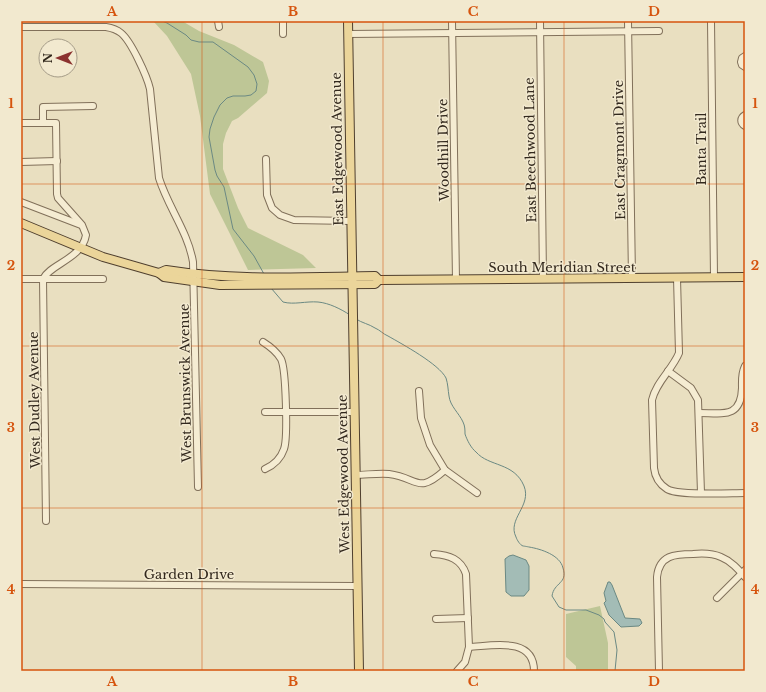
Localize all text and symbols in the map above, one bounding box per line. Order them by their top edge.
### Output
text: A [106,3,118,20]
text: B [288,3,298,20]
text: C [468,3,479,20]
text: D [648,3,660,20]
north arrow [38,38,78,78]
text: N [41,52,55,63]
street label: East Edgewood Avenue [328,72,347,226]
street label: East Beechwood Lane [521,77,540,223]
street label: East Cragmont Drive [610,80,629,220]
text: 1 [8,95,14,112]
text: 1 [752,95,758,112]
street label: Woodhill Drive [434,98,453,203]
street label: Banta Trail [693,113,710,186]
text: 2 [7,257,15,274]
text: 2 [751,257,759,274]
street label: South Meridian Street [488,259,636,276]
street label: West Brunswick Avenue [176,303,195,464]
street label: West Dudley Avenue [25,331,44,470]
street label: West Edgewood Avenue [334,394,353,555]
text: 3 [7,419,15,436]
text: 3 [751,419,759,436]
street label: Garden Drive [144,566,234,583]
text: 4 [7,581,16,598]
text: 4 [751,581,760,598]
text: A [106,673,118,690]
text: B [288,673,298,690]
text: C [468,673,479,690]
text: D [648,673,660,690]

